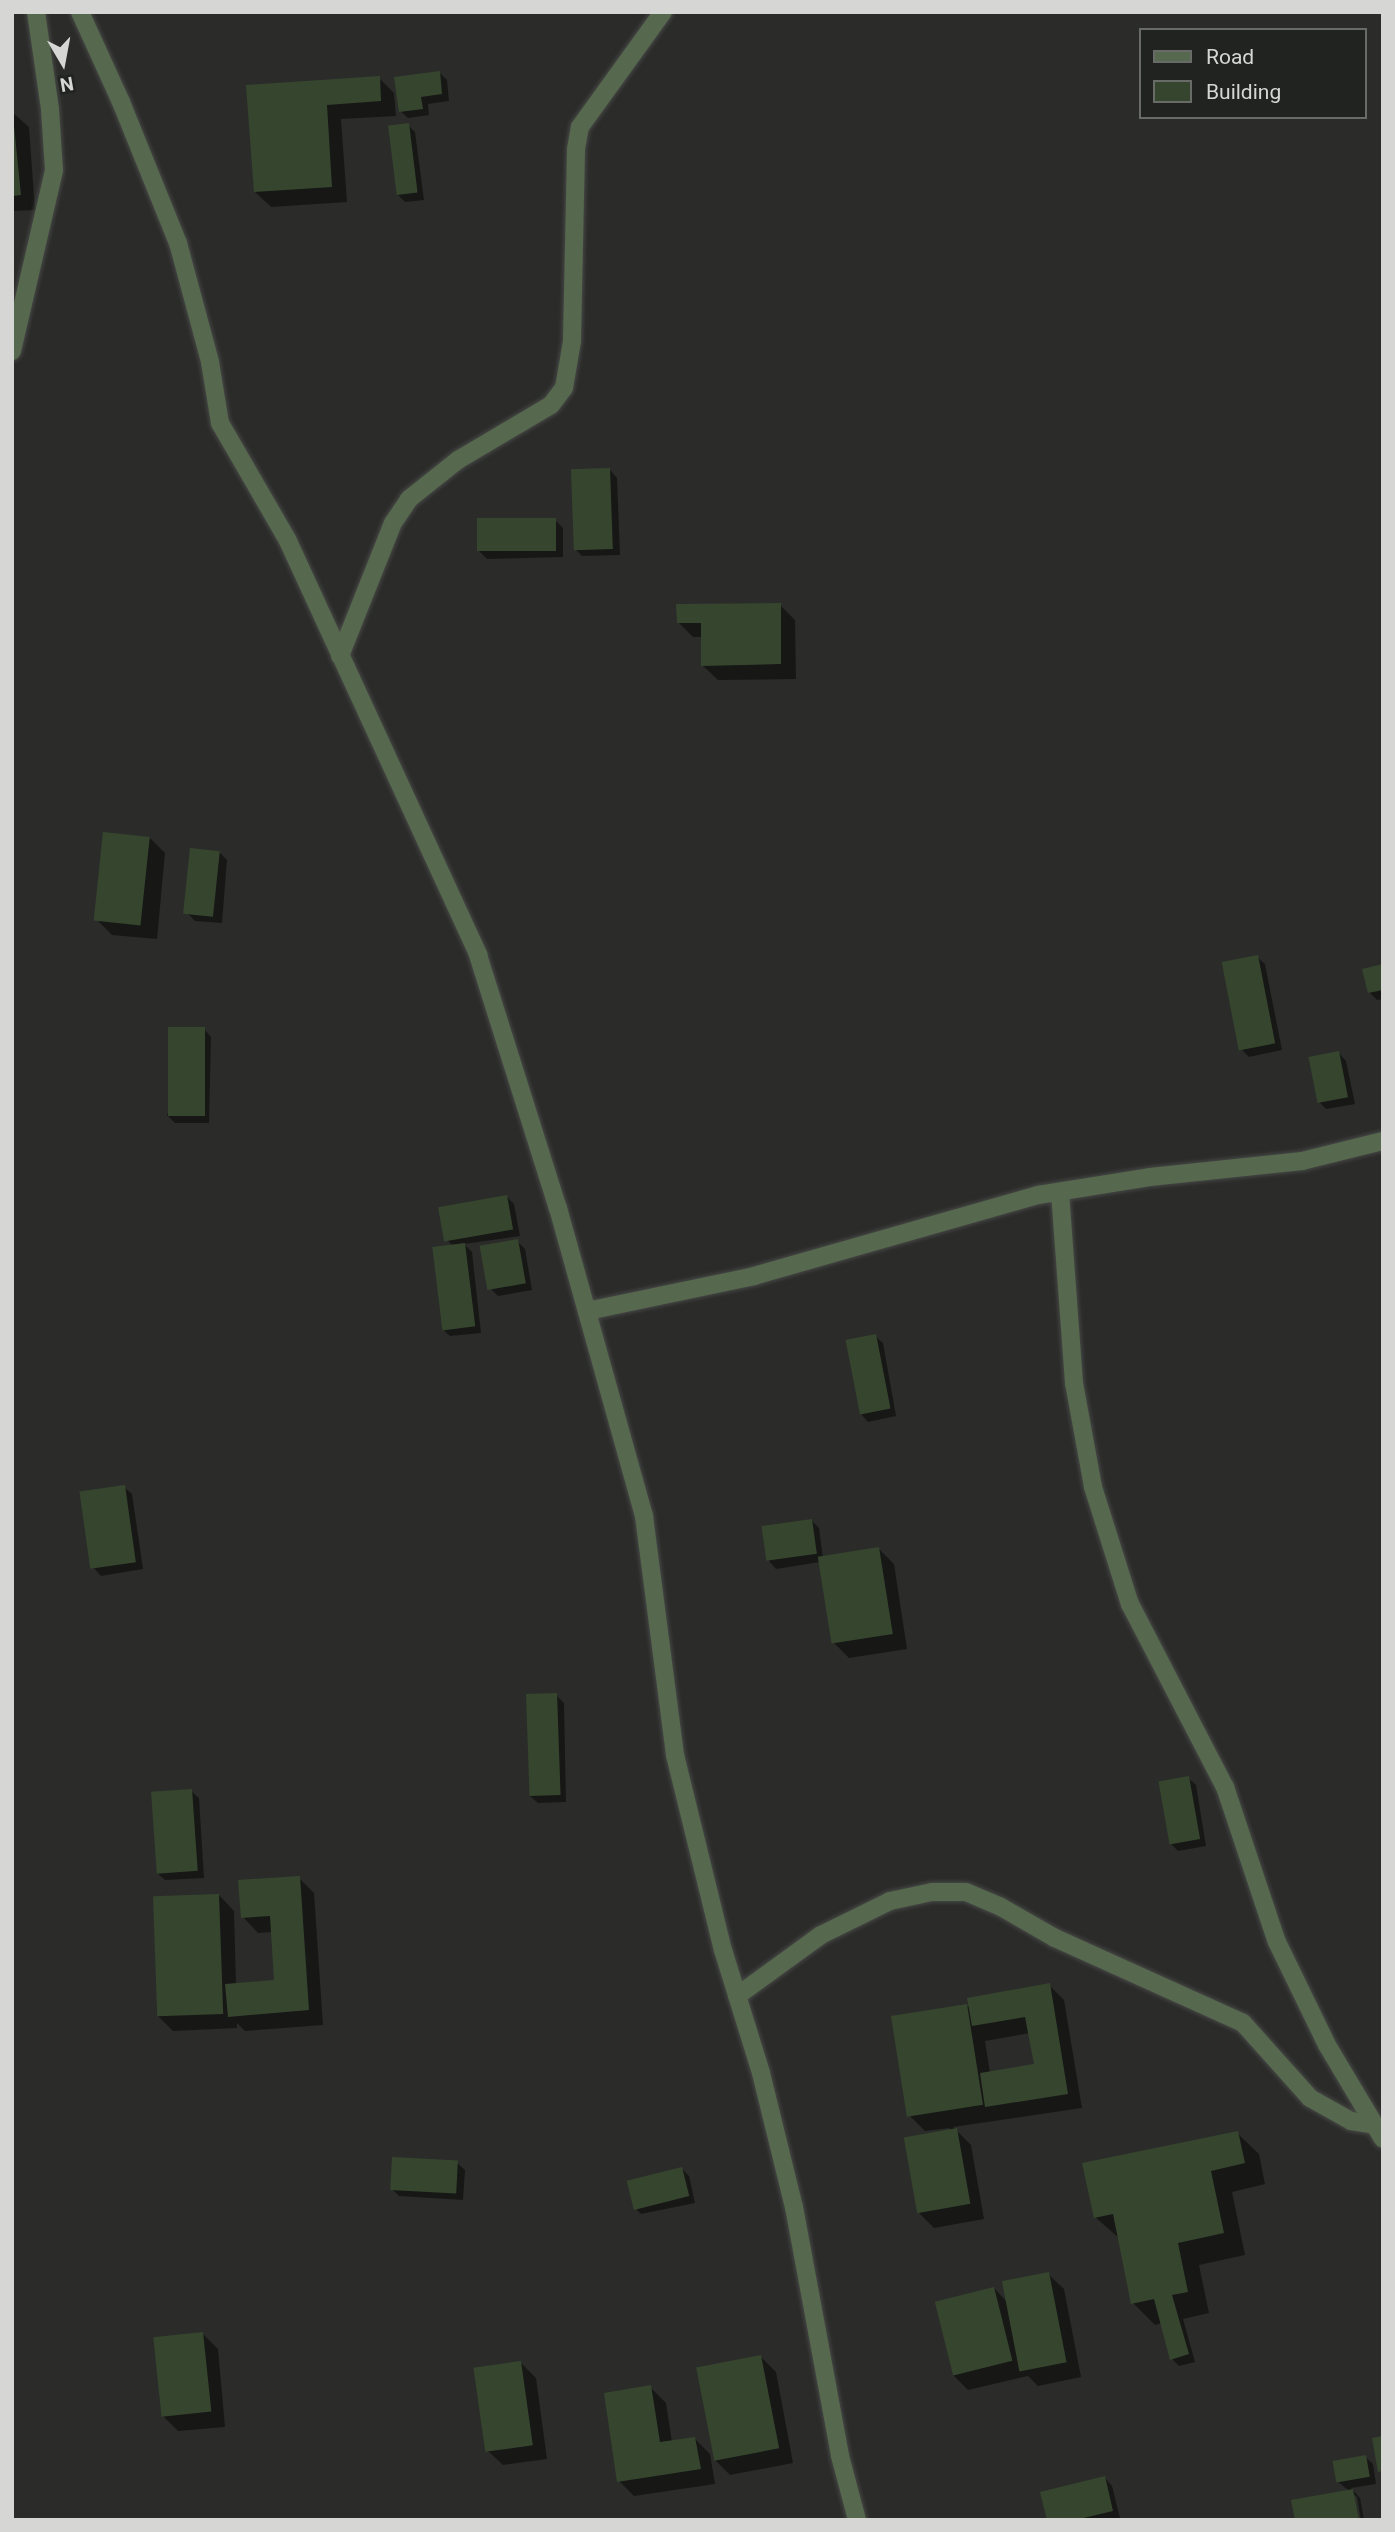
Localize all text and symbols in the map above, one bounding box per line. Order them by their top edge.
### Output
north arrow [28,28,98,98]
legend [1140,28,1367,119]
text: Road [1206,45,1254,69]
text: N [58,72,75,97]
text: Building [1206,80,1281,104]

